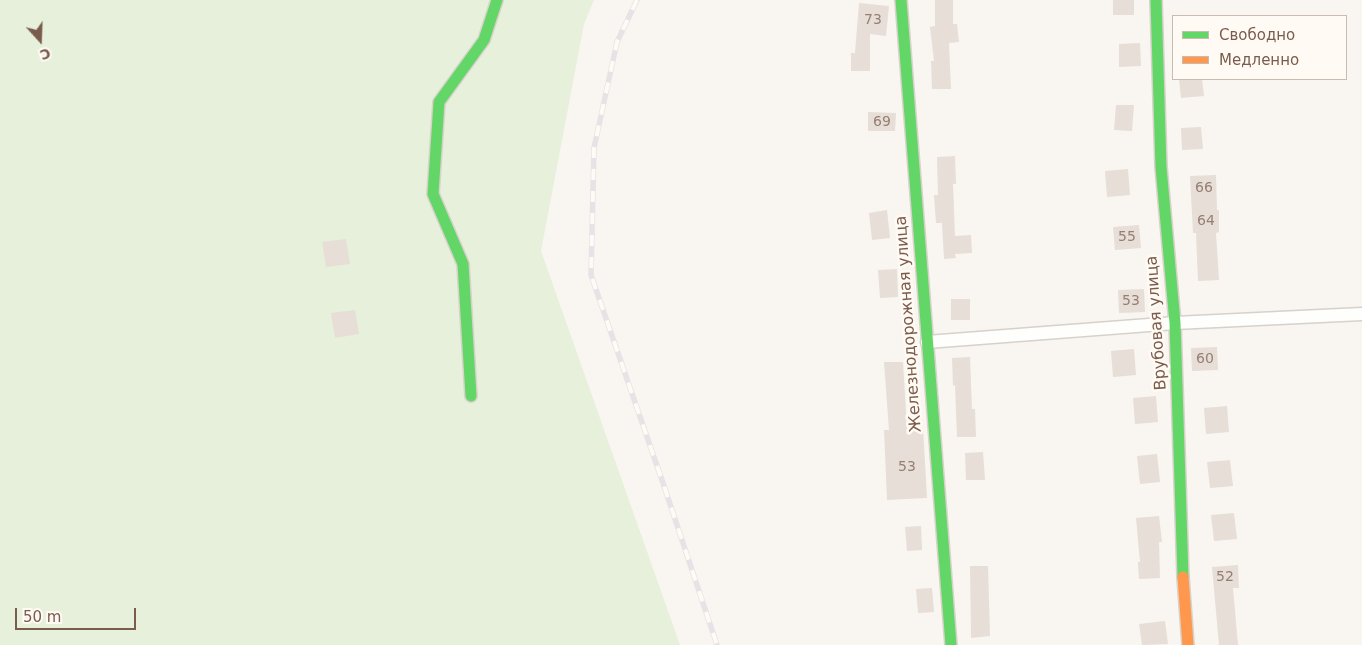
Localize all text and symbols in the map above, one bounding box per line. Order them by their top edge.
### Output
house number: 73 [864,12,882,28]
north arrow [15,15,65,65]
legend [1172,15,1347,80]
text: Свободно [1219,26,1295,44]
text: С [38,45,53,63]
text: Медленно [1219,51,1299,69]
house number: 69 [873,114,891,130]
house number: 66 [1195,180,1213,196]
house number: 64 [1197,213,1215,229]
street label: Железнодорожная улица [892,215,926,433]
house number: 55 [1118,229,1136,245]
street label: Врубовая улица [1143,255,1171,391]
house number: 53 [1122,293,1140,309]
house number: 60 [1196,351,1214,367]
house number: 53 [898,459,916,475]
house number: 52 [1216,569,1234,585]
scale bar [18,598,139,630]
text: 50 m [23,608,61,626]

